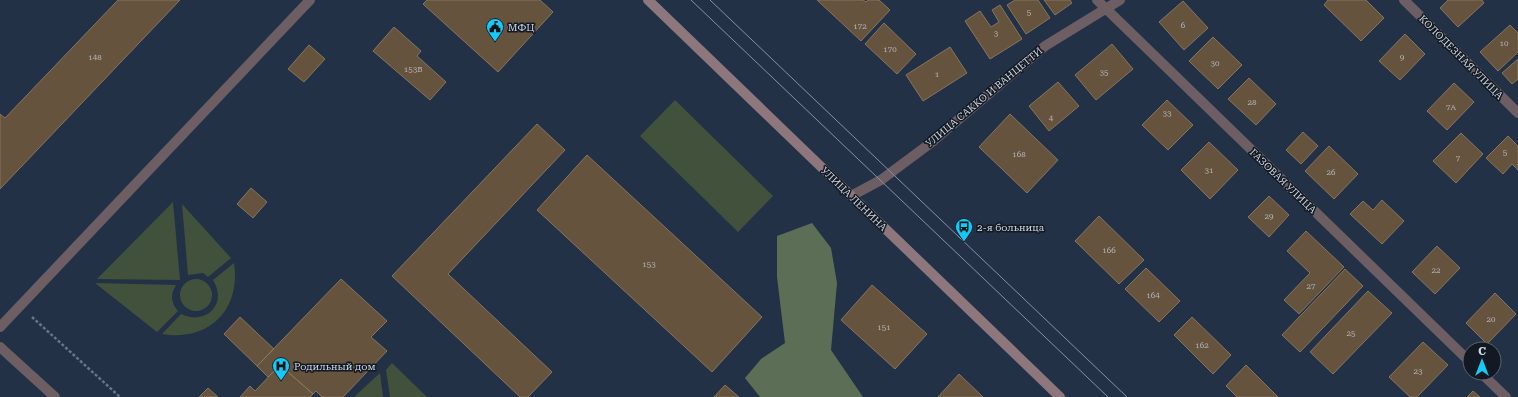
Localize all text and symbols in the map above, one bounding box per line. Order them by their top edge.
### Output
house number: 5 [1027,8,1032,17]
street label: КОЛОДЕЗНАЯ УЛИЦА [1417,13,1505,101]
public building icon: МФЦ [485,17,505,42]
house number: 6 [1181,21,1186,30]
place label: МФЦ [508,22,535,33]
house number: 172 [853,22,867,31]
house number: 3 [994,29,999,38]
house number: 10 [1500,39,1509,48]
house number: 170 [883,45,897,54]
street label: УЛИЦА САККО И ВАНЦЕТТИ [923,45,1045,149]
house number: 148 [88,53,102,62]
house number: 9 [1400,53,1405,62]
house number: 30 [1211,59,1220,68]
house number: 153Б [404,65,422,74]
house number: 35 [1100,68,1109,77]
house number: 1 [935,70,940,79]
house number: 28 [1248,98,1257,107]
house number: 7А [1446,103,1456,112]
house number: 33 [1163,109,1172,118]
house number: 4 [1049,114,1054,123]
street label: ГАЗОВАЯ УЛИЦА [1247,146,1319,216]
house number: 5 [1503,148,1508,157]
house number: 168 [1012,150,1026,159]
house number: 7 [1456,154,1461,163]
street label: УЛИЦА ЛЕНИНА [819,165,889,233]
house number: 31 [1205,166,1214,175]
house number: 26 [1327,168,1336,177]
house number: 29 [1265,212,1274,221]
bus stop icon: 2-я больница [954,217,974,242]
place label: 2-я больница [977,222,1045,233]
house number: 166 [1102,246,1116,255]
house number: 153 [642,260,656,269]
house number: 22 [1432,266,1441,275]
house number: 27 [1307,282,1316,291]
house number: 164 [1146,291,1160,300]
house number: 20 [1487,315,1496,324]
house number: 151 [877,323,891,332]
house number: 25 [1347,329,1356,338]
house number: 162 [1195,341,1209,350]
north arrow [1462,341,1502,381]
text: С [1478,345,1486,358]
hospital icon: Родильный дом [271,356,291,381]
place label: Родильный дом [294,361,376,372]
house number: 23 [1414,367,1423,376]

